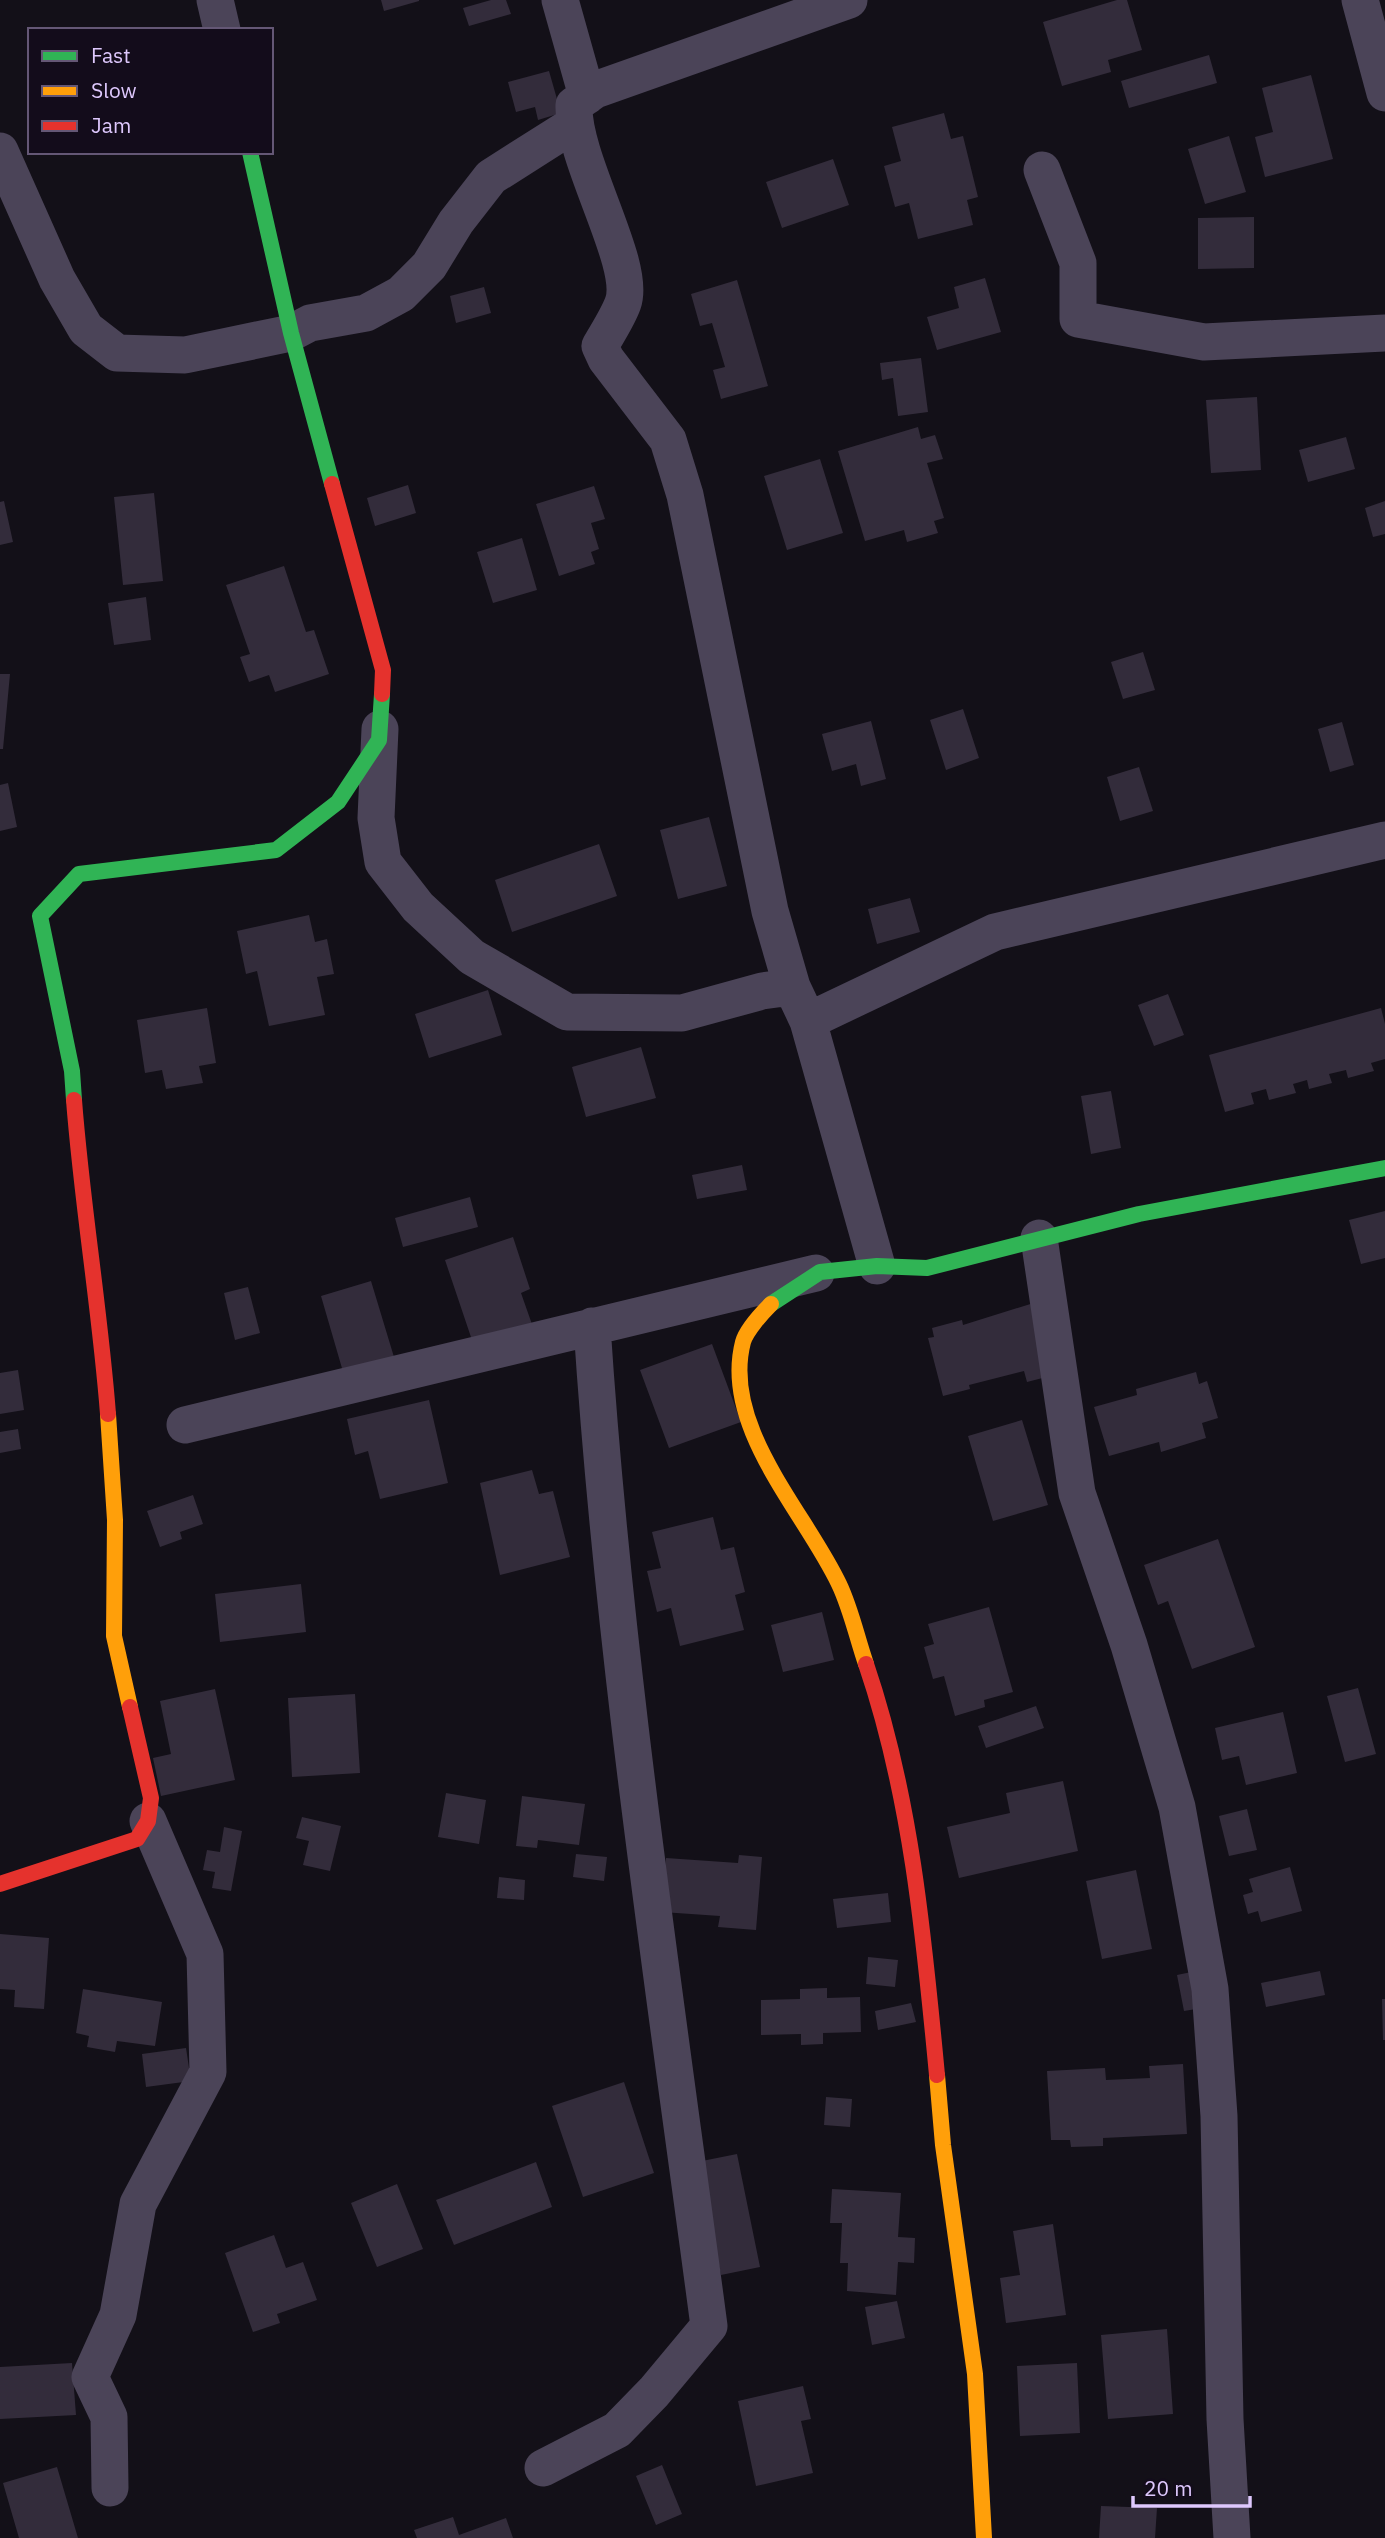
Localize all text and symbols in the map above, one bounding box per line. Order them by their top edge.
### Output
legend [28,28,273,154]
text: Fast [91,41,131,69]
text: Slow [91,76,137,104]
text: Jam [91,111,131,139]
scale bar [1133,2464,1250,2508]
text: 20 m [1144,2474,1193,2502]

